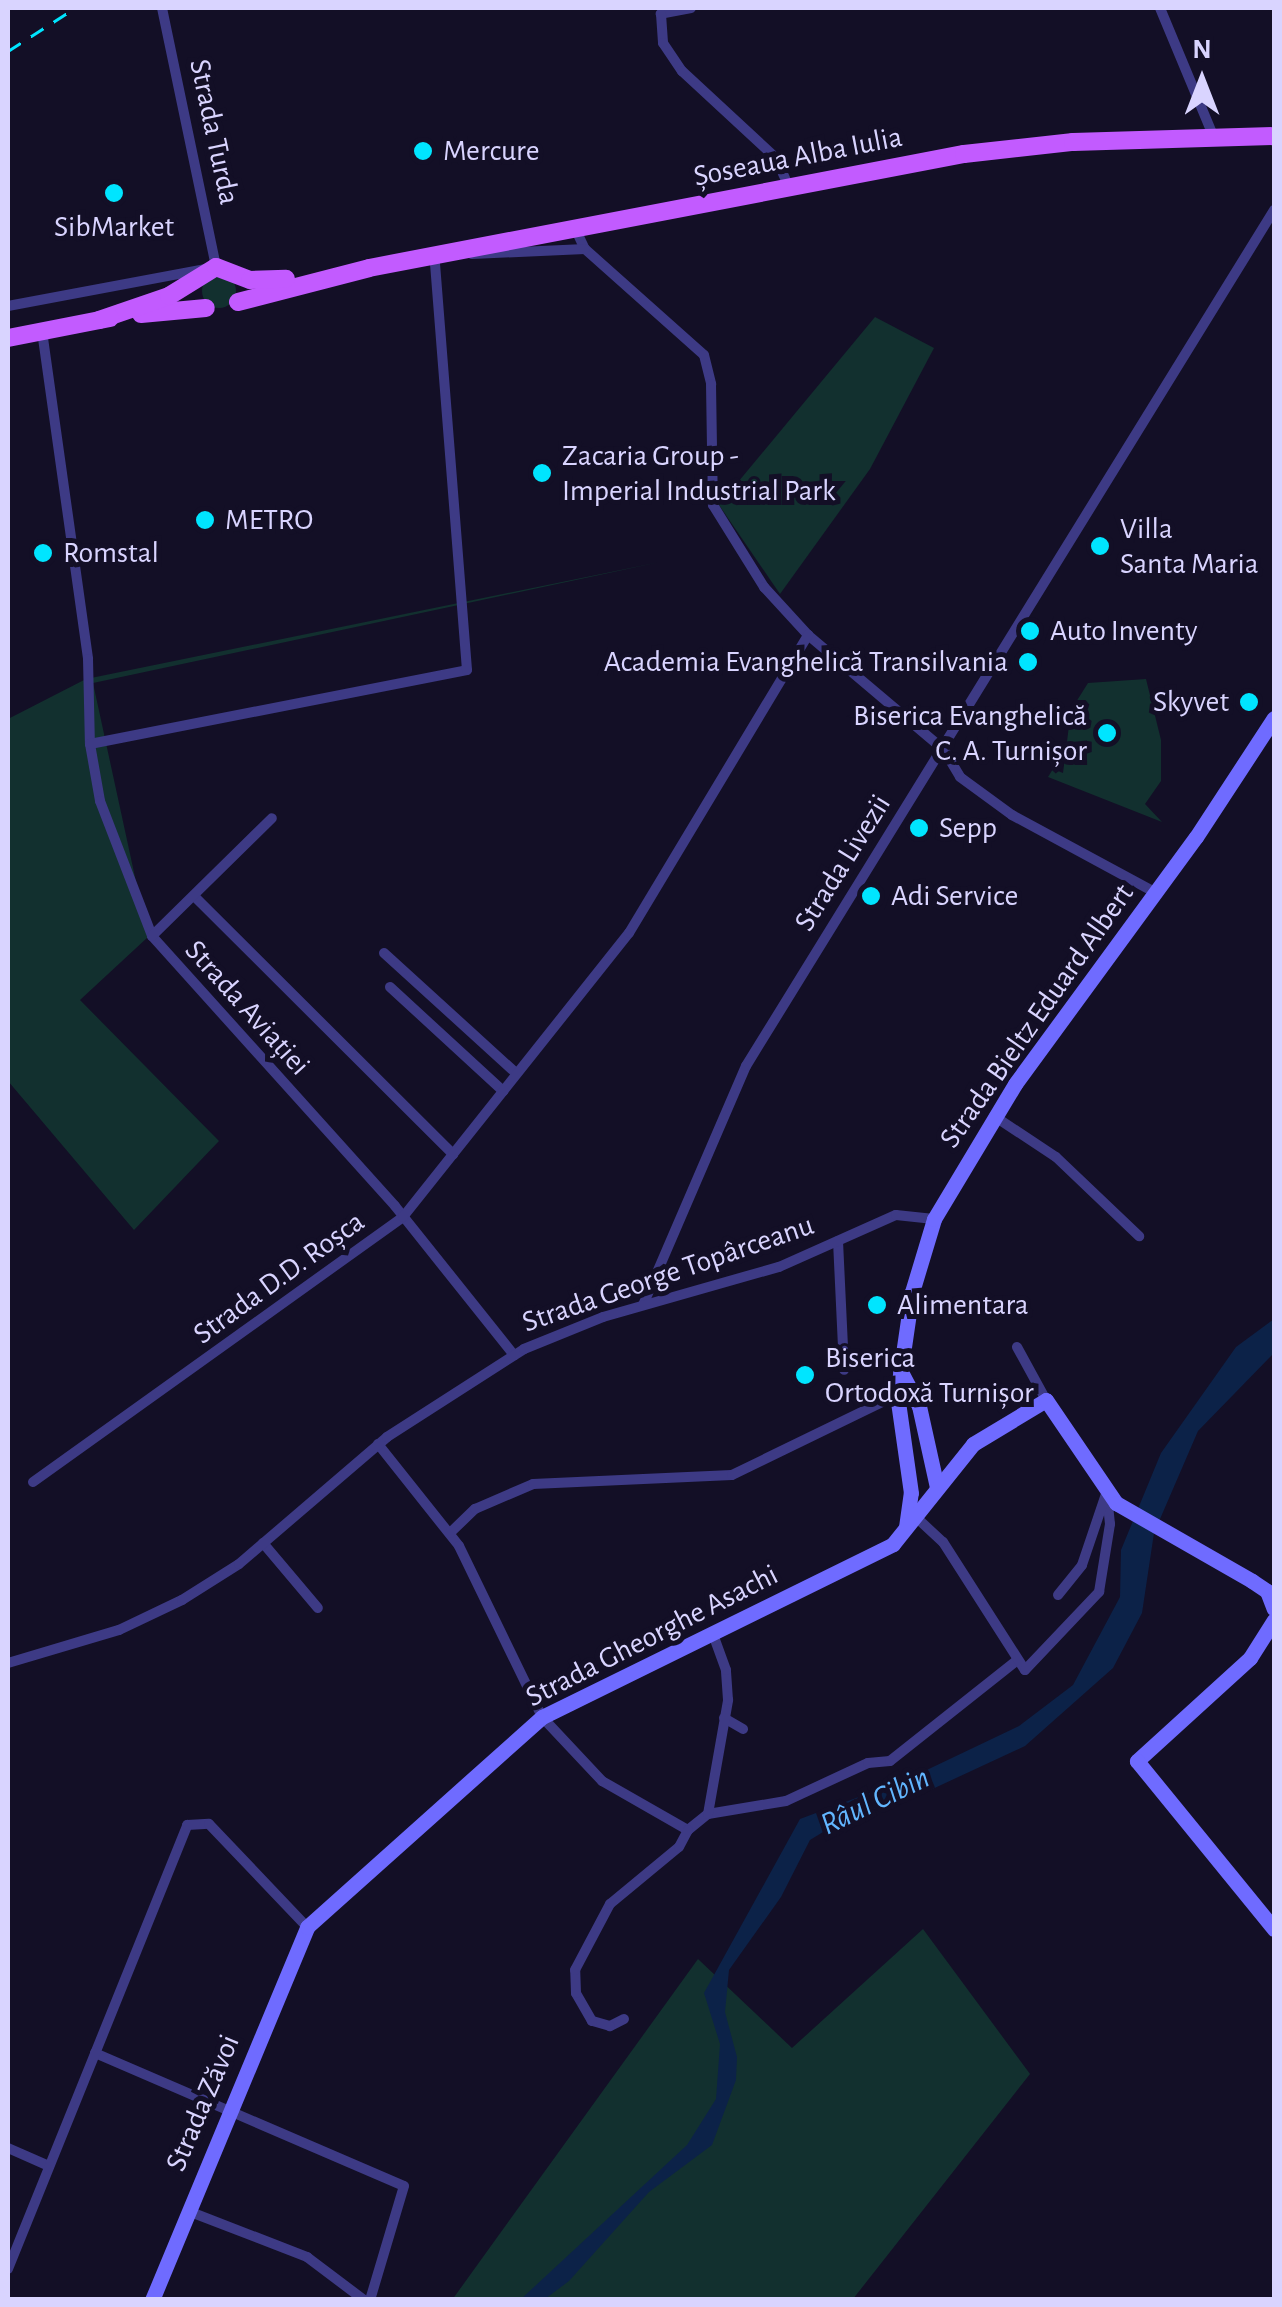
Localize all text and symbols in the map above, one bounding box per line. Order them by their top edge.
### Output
north arrow [1152,30,1252,130]
text: N [1192,36,1212,64]
street label: Strada Turda [181,56,247,208]
street label: Șoseaua Alba Iulia [691,119,905,195]
place label: Mercure [443,133,540,169]
marker: Mercure [412,140,434,162]
marker: SibMarket [103,182,125,204]
place label: SibMarket [54,209,174,245]
place label: Zacaria Group - Imperial Industrial Park [562,438,836,508]
marker: Zacaria Group - Imperial Industrial Park [531,462,553,484]
place label: METRO [225,502,313,538]
marker: METRO [194,509,216,531]
place label: Villa Santa Maria [1120,511,1259,582]
place label: Romstal [63,535,159,571]
marker: Villa Santa Maria [1089,535,1111,557]
marker: Romstal [32,542,54,564]
place label: Auto Inventy [1050,613,1197,649]
marker: Auto Inventy [1019,620,1041,642]
place label: Academia Evanghelică Transilvania [604,644,1008,680]
marker: Academia Evanghelică Transilvania [1017,651,1039,673]
place label: Skyvet [1153,684,1229,720]
marker: Skyvet [1238,691,1260,713]
place label: Biserica Evanghelică C. A. Turnișor [853,698,1087,768]
marker: Biserica Evanghelică C. A. Turnișor [1096,722,1118,744]
street label: Strada Livezii [787,788,899,938]
place label: Sepp [939,810,997,846]
marker: Sepp [908,817,930,839]
street label: Strada Bieltz Eduard Albert [932,877,1142,1155]
place label: Adi Service [891,878,1018,914]
marker: Adi Service [860,885,882,907]
street label: Strada Aviației [177,933,317,1083]
street label: Strada D.D. Roșca [186,1204,372,1352]
street label: Strada George Topârceanu [518,1207,818,1341]
place label: Alimentara [897,1287,1029,1323]
marker: Alimentara [866,1294,888,1316]
place label: Biserica Ortodoxă Turnișor [825,1340,1034,1410]
marker: Biserica Ortodoxă Turnișor [794,1364,816,1386]
street label: Strada Gheorghe Asachi [520,1557,784,1715]
water label: Râul Cibin [814,1758,936,1844]
street label: Strada Zăvoi [158,2029,248,2177]

